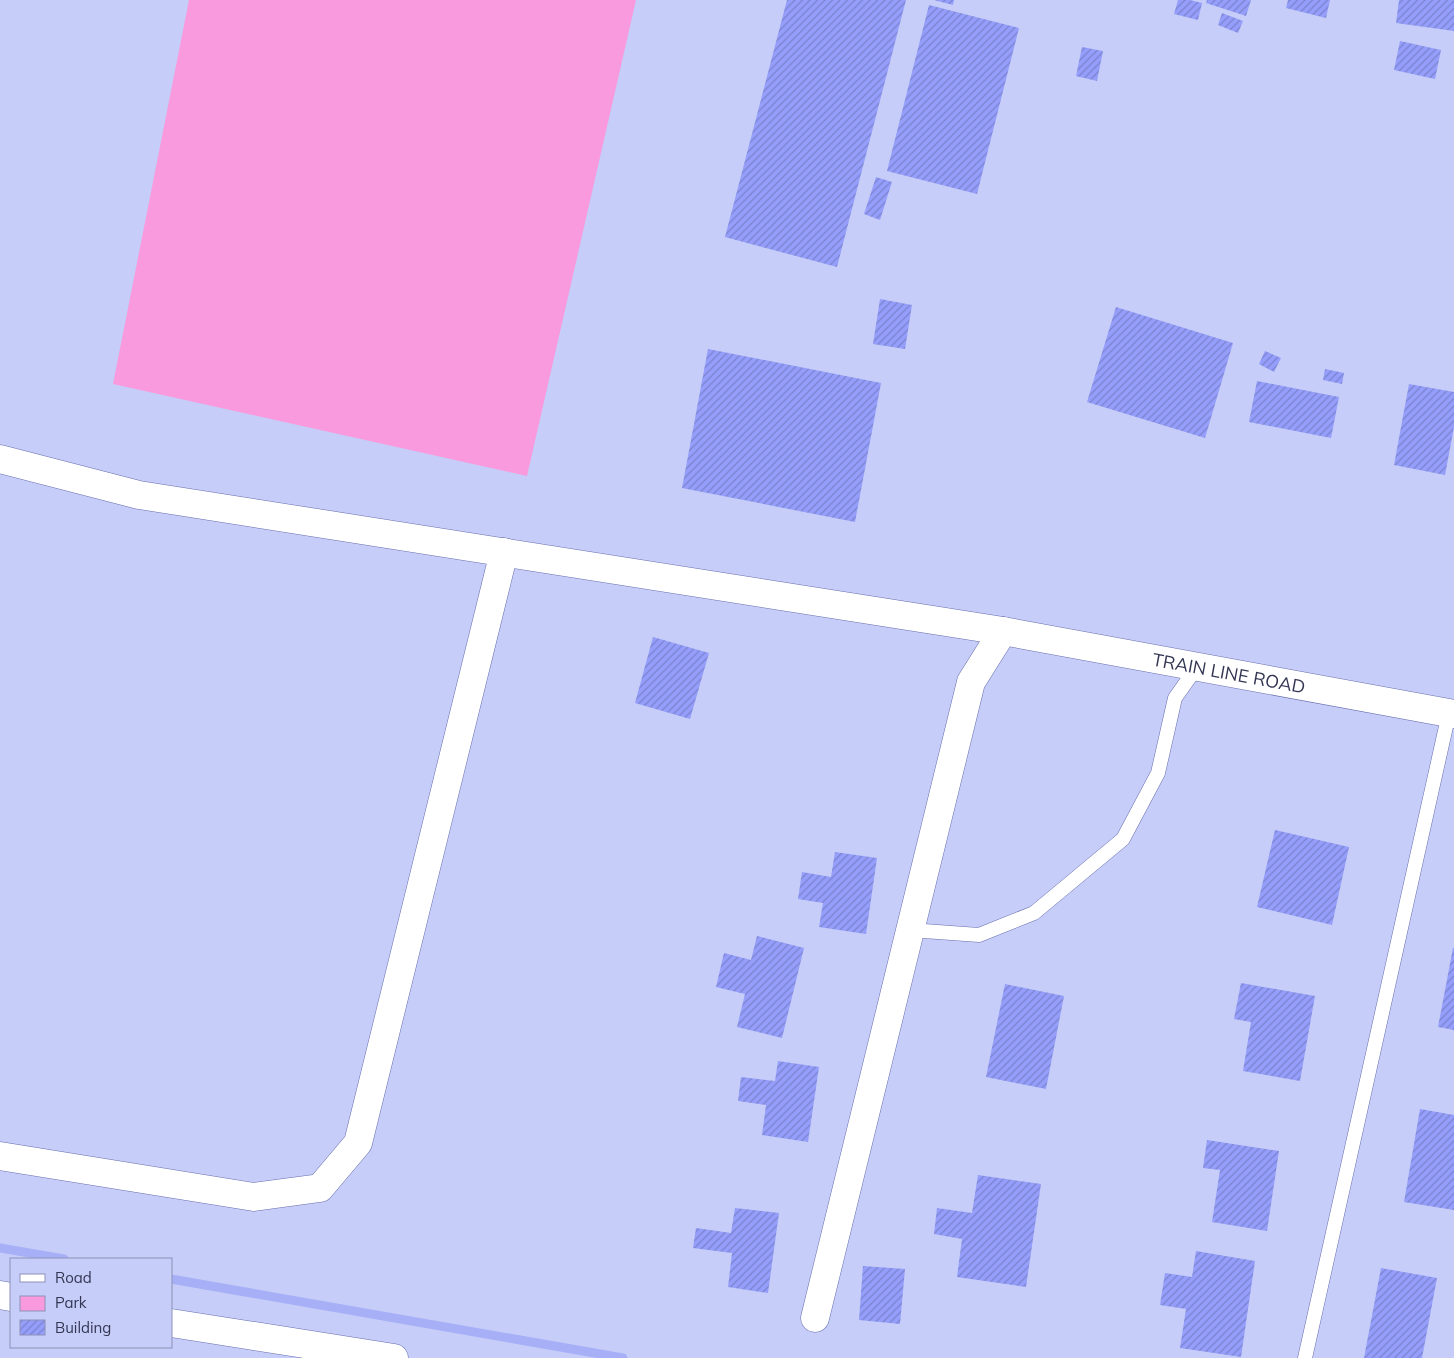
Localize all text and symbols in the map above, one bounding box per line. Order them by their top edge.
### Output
street label: TRAIN LINE ROAD [1151,647,1307,698]
legend [10,1258,172,1348]
text: Road [55,1268,92,1287]
text: Park [55,1293,87,1312]
text: Building [55,1318,111,1337]

